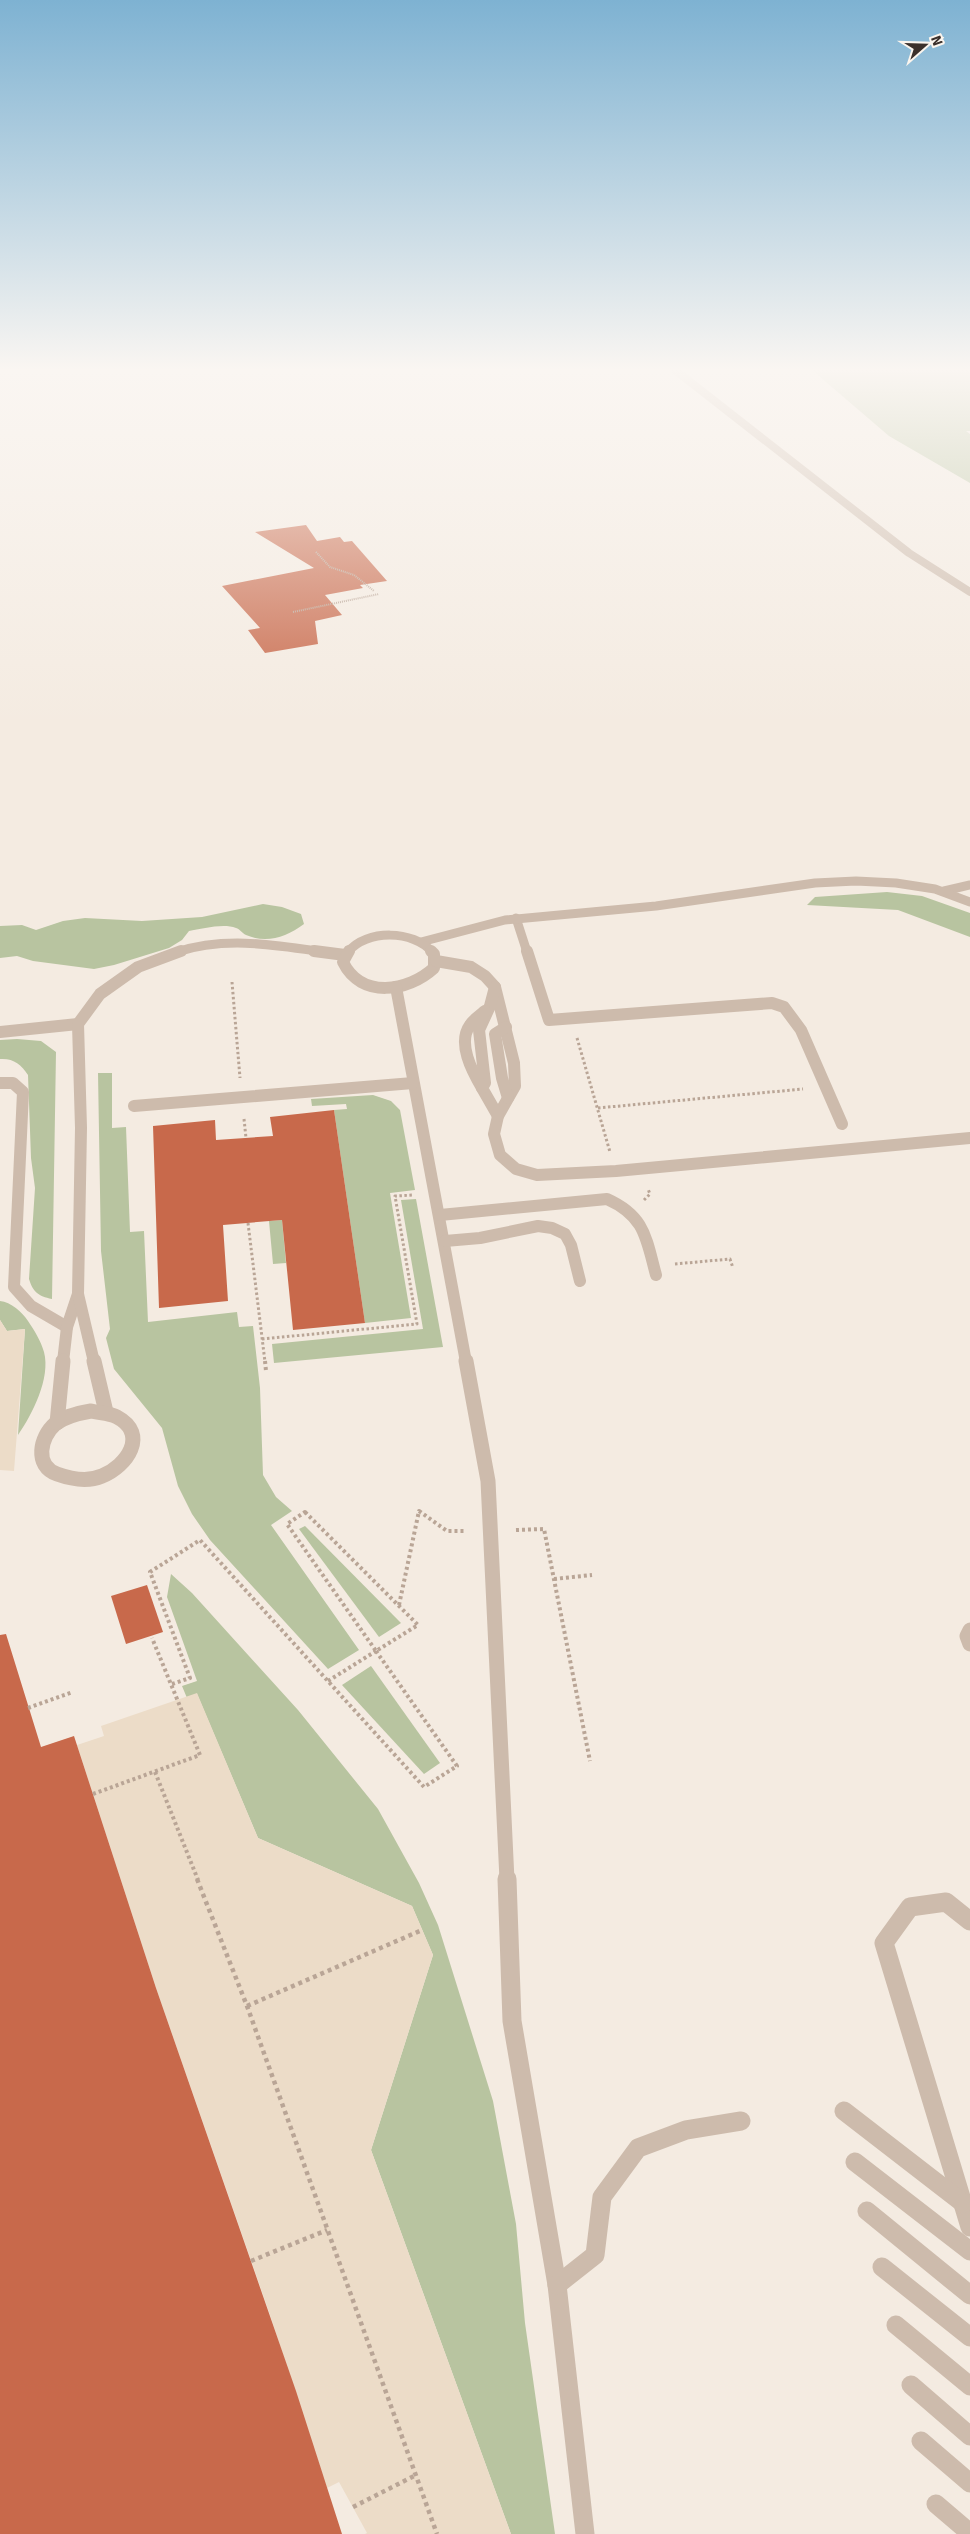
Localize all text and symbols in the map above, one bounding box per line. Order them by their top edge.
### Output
north arrow [900,20,950,70]
text: N [927,33,946,48]

